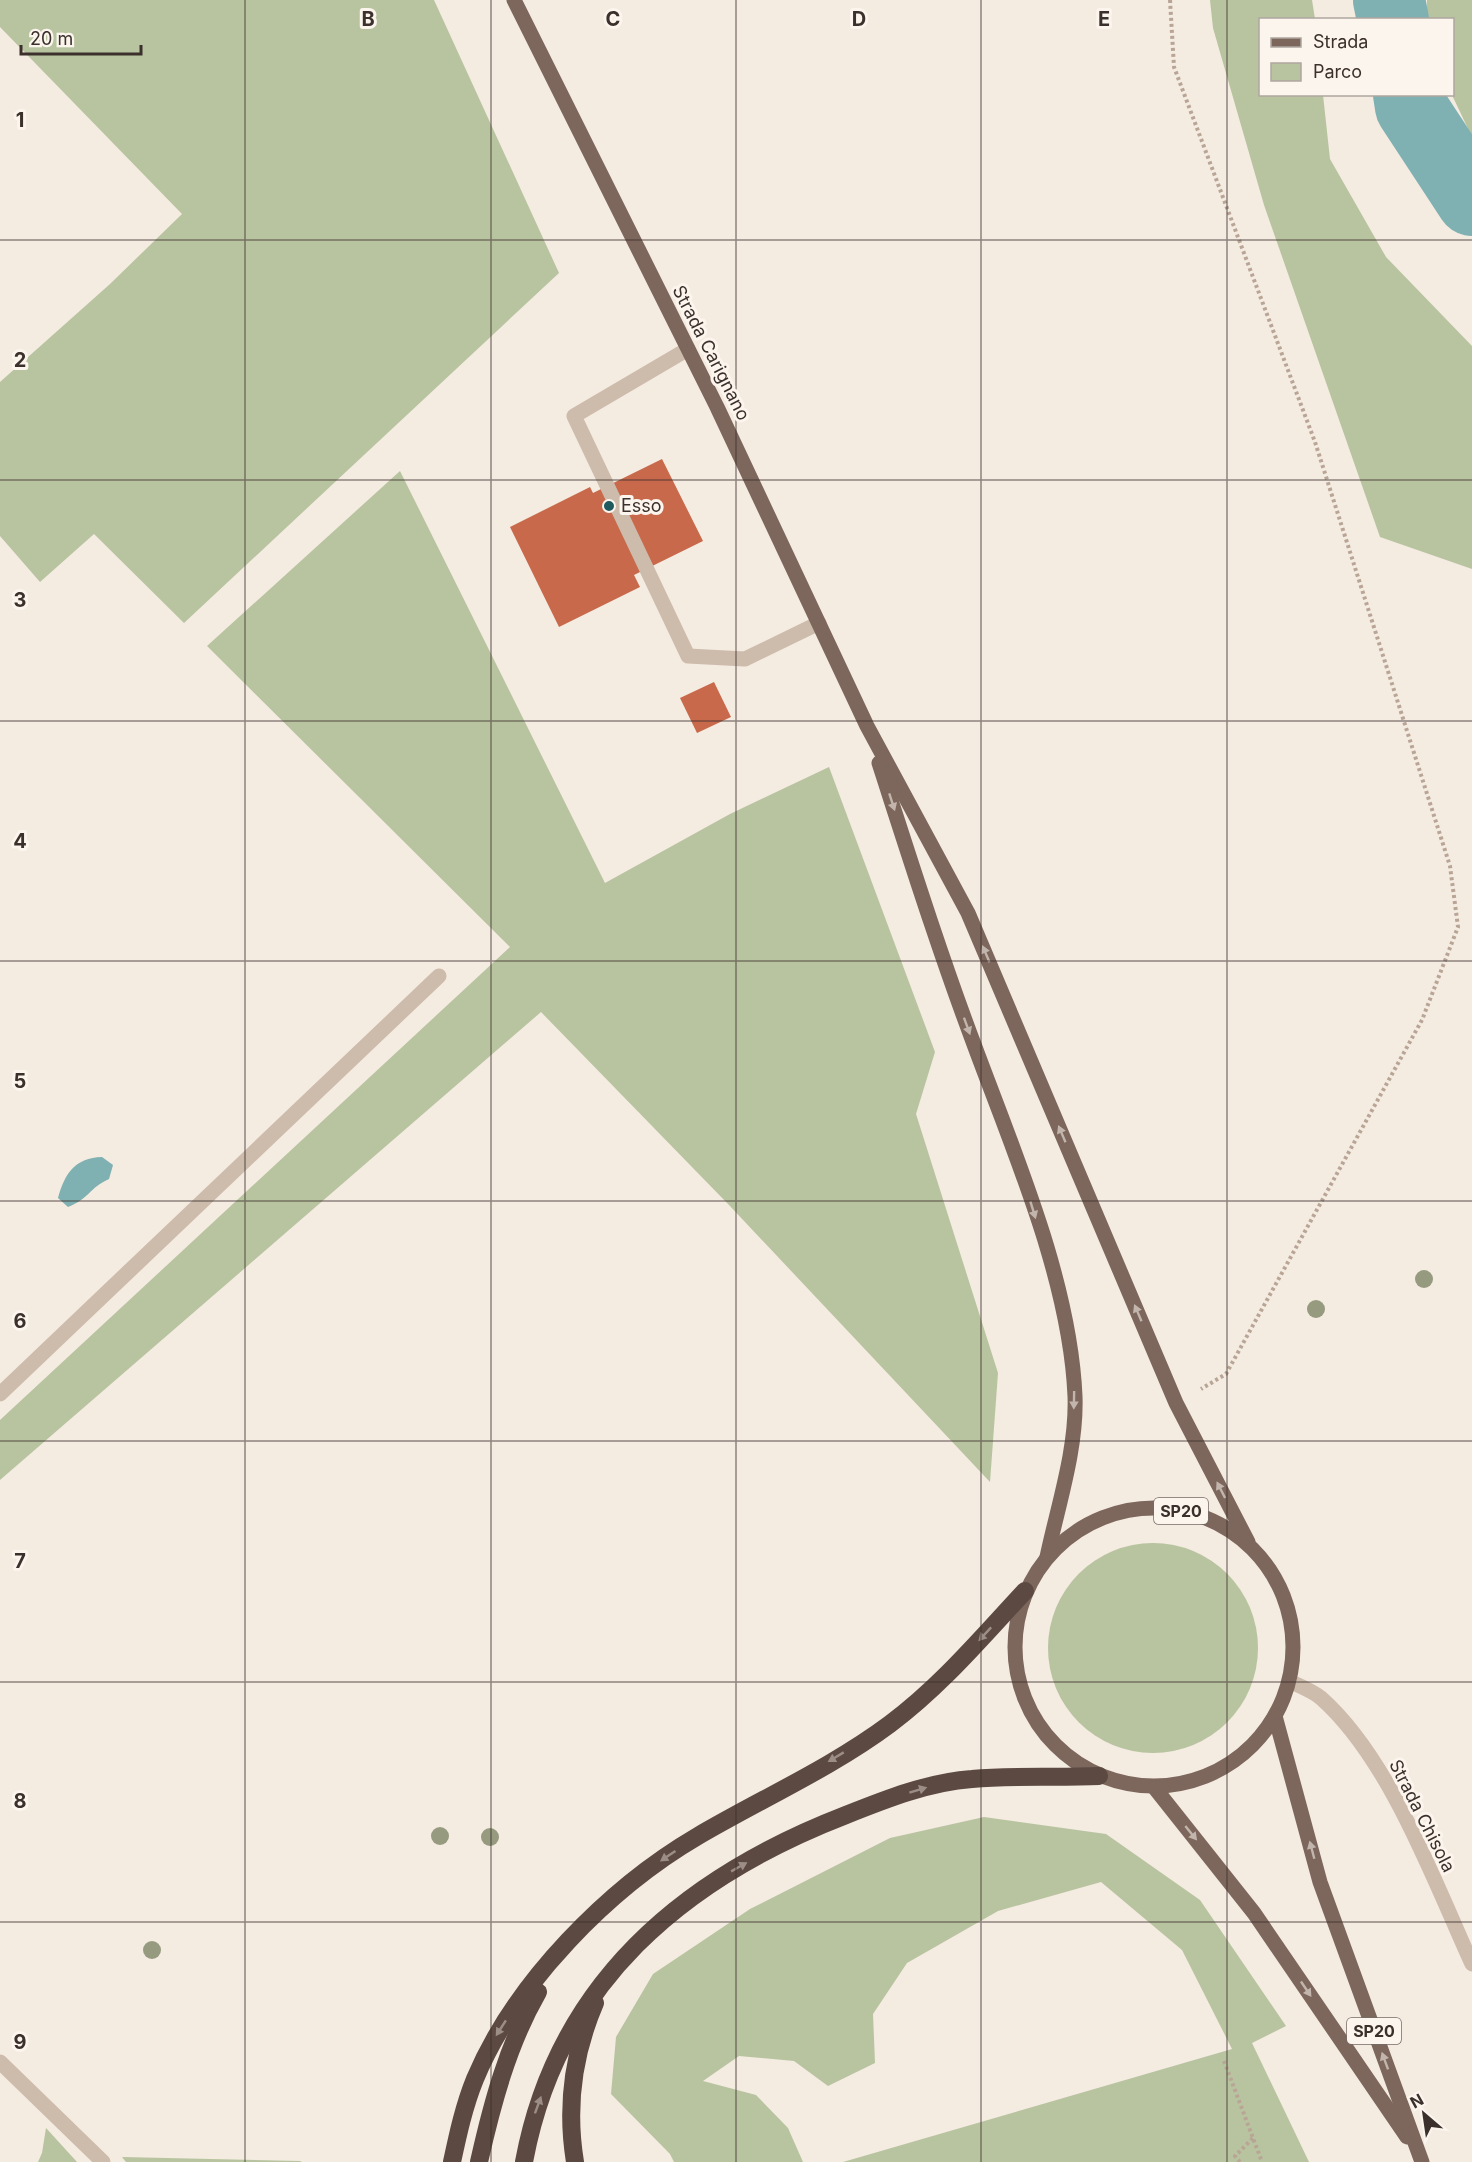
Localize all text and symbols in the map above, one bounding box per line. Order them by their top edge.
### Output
text: B [361,7,375,31]
text: C [606,7,620,31]
text: D [852,7,866,31]
text: E [1098,7,1110,31]
scale bar [21,18,141,56]
legend [1259,18,1454,96]
text: 20 m [30,28,73,49]
text: Strada [1313,31,1368,52]
text: Parco [1313,61,1362,82]
text: 1 [16,108,24,132]
street label: Strada Carignano [668,282,754,424]
text: 2 [14,348,26,372]
place label: Esso [621,495,662,516]
marker: Esso [602,499,616,513]
text: 3 [14,588,26,612]
one-way arrow [887,793,897,811]
text: 4 [13,829,27,853]
one-way arrow [981,945,991,963]
one-way arrow [963,1017,973,1035]
text: 5 [14,1069,26,1093]
one-way arrow [1058,1125,1067,1142]
one-way arrow [1029,1201,1038,1219]
one-way arrow [1133,1304,1143,1322]
text: 6 [14,1309,27,1333]
one-way arrow [1069,1390,1079,1409]
one-way arrow [1216,1481,1226,1498]
road number: SP20 [1154,1498,1208,1524]
text: 7 [14,1549,26,1573]
one-way arrow [979,1626,993,1640]
one-way arrow [828,1752,844,1763]
street label: Strada Chisola [1385,1756,1460,1876]
one-way arrow [909,1785,927,1794]
text: 8 [13,1789,27,1813]
one-way arrow [1184,1825,1196,1840]
one-way arrow [1306,1841,1316,1860]
one-way arrow [659,1850,676,1861]
one-way arrow [731,1862,748,1872]
one-way arrow [1300,1981,1312,1997]
road number: SP20 [1347,2018,1401,2044]
one-way arrow [496,2020,507,2036]
text: 9 [14,2030,27,2054]
one-way arrow [1379,2052,1389,2070]
north arrow [1394,2084,1454,2144]
text: N [1407,2089,1427,2113]
one-way arrow [534,2096,544,2114]

